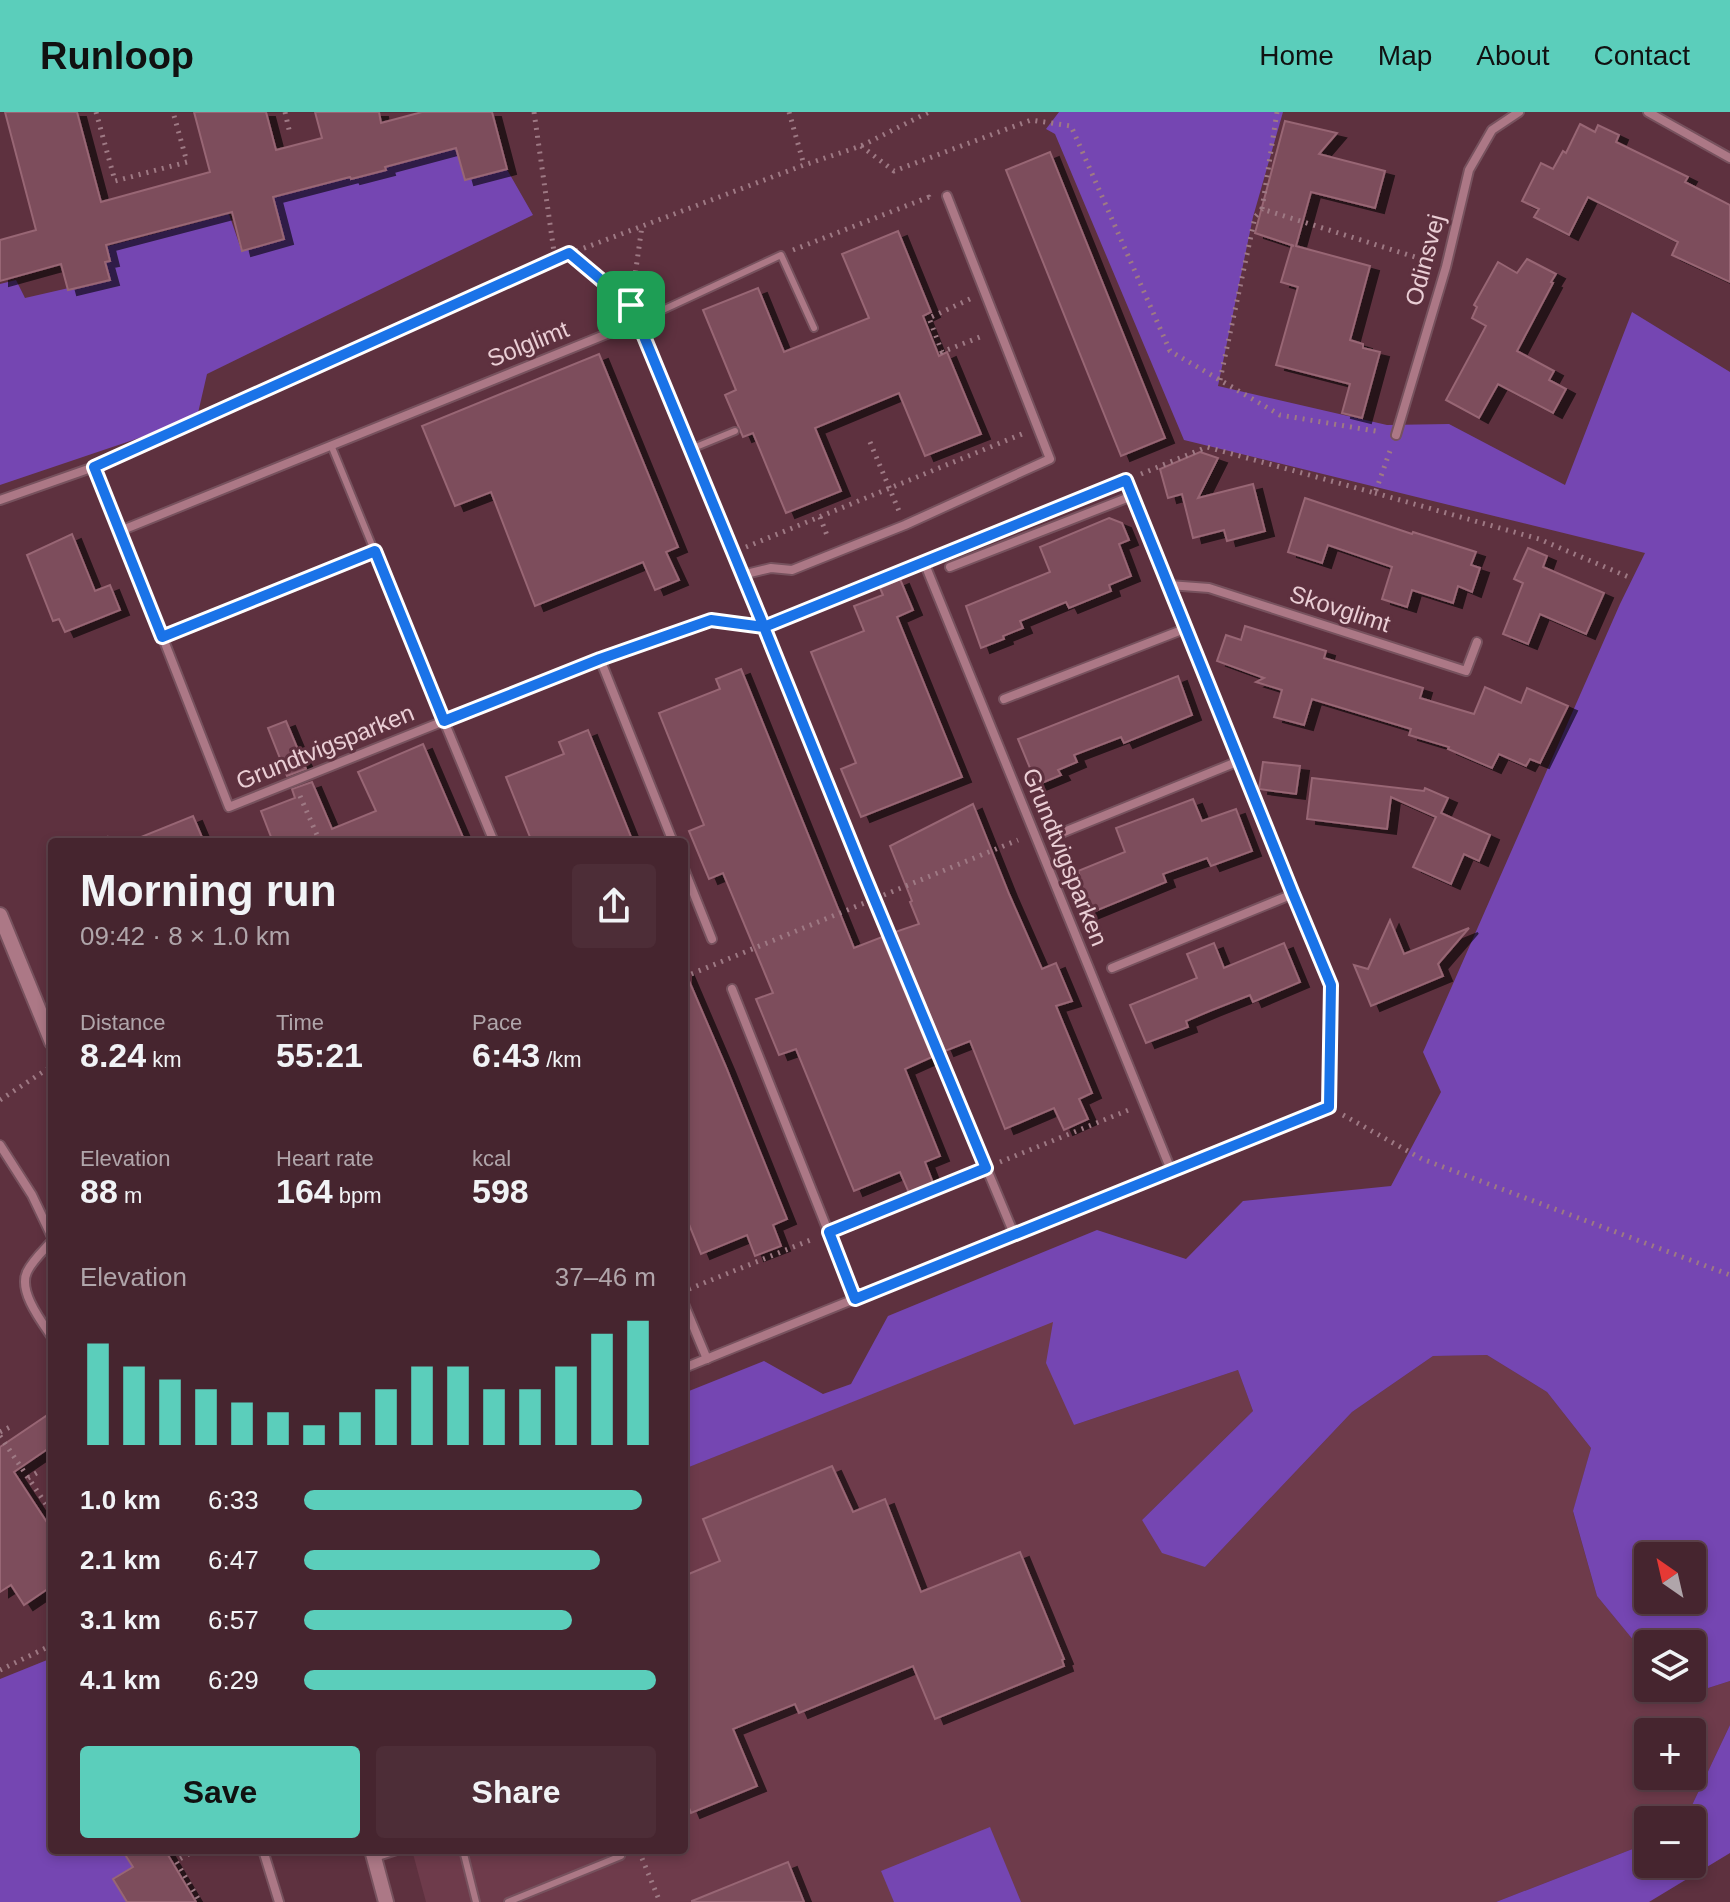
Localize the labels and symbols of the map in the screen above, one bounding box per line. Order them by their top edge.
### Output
street label: Odinsvej [1399,211,1450,308]
pin [597,271,665,339]
street label: Solglimt [483,315,573,372]
street label: Skovglimt [1287,580,1394,638]
street label: Grundtvigsparken [232,699,418,795]
street label: Grundtvigsparken [1017,764,1113,950]
north arrow [1634,1542,1706,1614]

